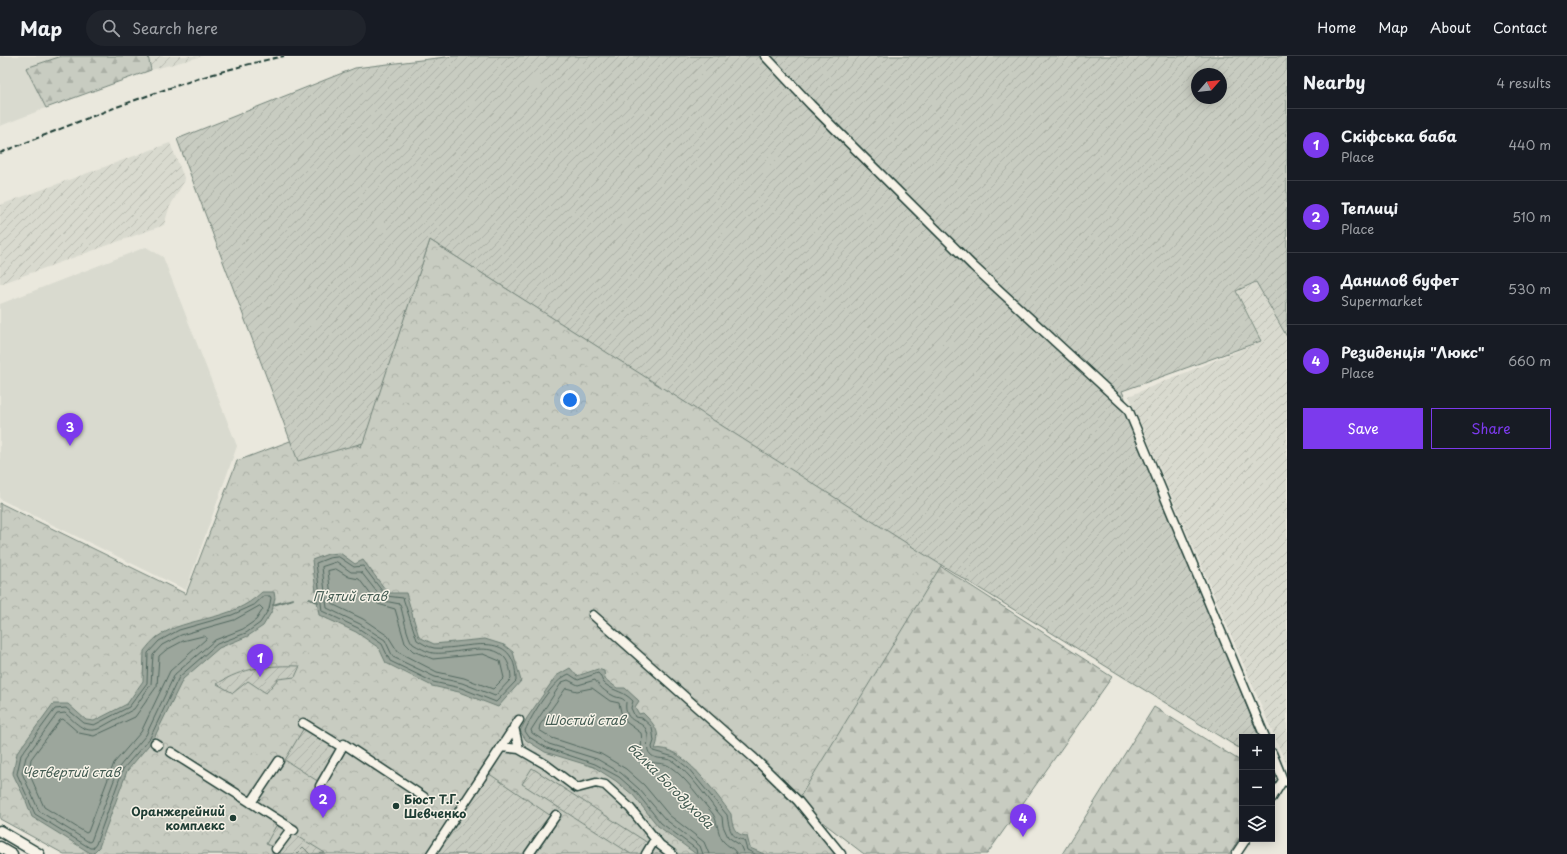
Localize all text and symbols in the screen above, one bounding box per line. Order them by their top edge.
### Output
search box [86,10,366,46]
text: Map [20,14,62,42]
text: Search here [132,16,218,39]
icon: search [100,17,122,39]
text: Home [1317,17,1356,38]
text: Map [1378,17,1408,38]
text: About [1430,17,1471,38]
text: Contact [1493,17,1547,38]
north arrow [1191,68,1227,104]
text: Nearby [1303,69,1365,95]
text: 4 results [1497,73,1551,92]
text: Скіфська баба [1341,124,1457,147]
text: 1 [1313,135,1319,154]
text: 440 m [1508,135,1551,154]
text: Place [1341,147,1374,166]
text: Теплиці [1341,196,1398,219]
text: 2 [1311,207,1321,226]
text: 510 m [1512,207,1551,226]
text: Place [1341,219,1374,238]
text: Данилов буфет [1341,268,1459,291]
text: 3 [1312,279,1320,298]
text: 530 m [1508,279,1551,298]
text: Supermarket [1341,291,1423,310]
text: Резиденція "Люкс" [1341,340,1485,363]
text: 4 [1312,351,1320,370]
text: 660 m [1508,351,1551,370]
text: Place [1341,363,1374,382]
your location [560,390,580,410]
button: Save [1303,408,1423,449]
button: Share [1431,408,1551,449]
pin: 3 [57,413,83,446]
water label: П'ятий став [313,586,390,605]
pin: 1 [247,644,273,677]
water label: Шостий став [544,710,628,729]
map controls [1239,734,1275,842]
button: + [1239,734,1275,770]
water label: балка Богодухова [624,738,719,833]
water label: Четвертий став [22,762,122,781]
button: − [1239,770,1275,806]
pin: 2 [310,785,336,818]
place label: Бюст Т.Г. Шевченко [404,790,466,822]
marker: Бюст Т.Г. Шевченко [391,801,401,811]
place label: Оранжерейний комплекс [131,802,225,834]
pin: 4 [1010,804,1036,837]
button: layers [1239,806,1275,842]
marker: Оранжерейний комплекс [228,813,238,823]

